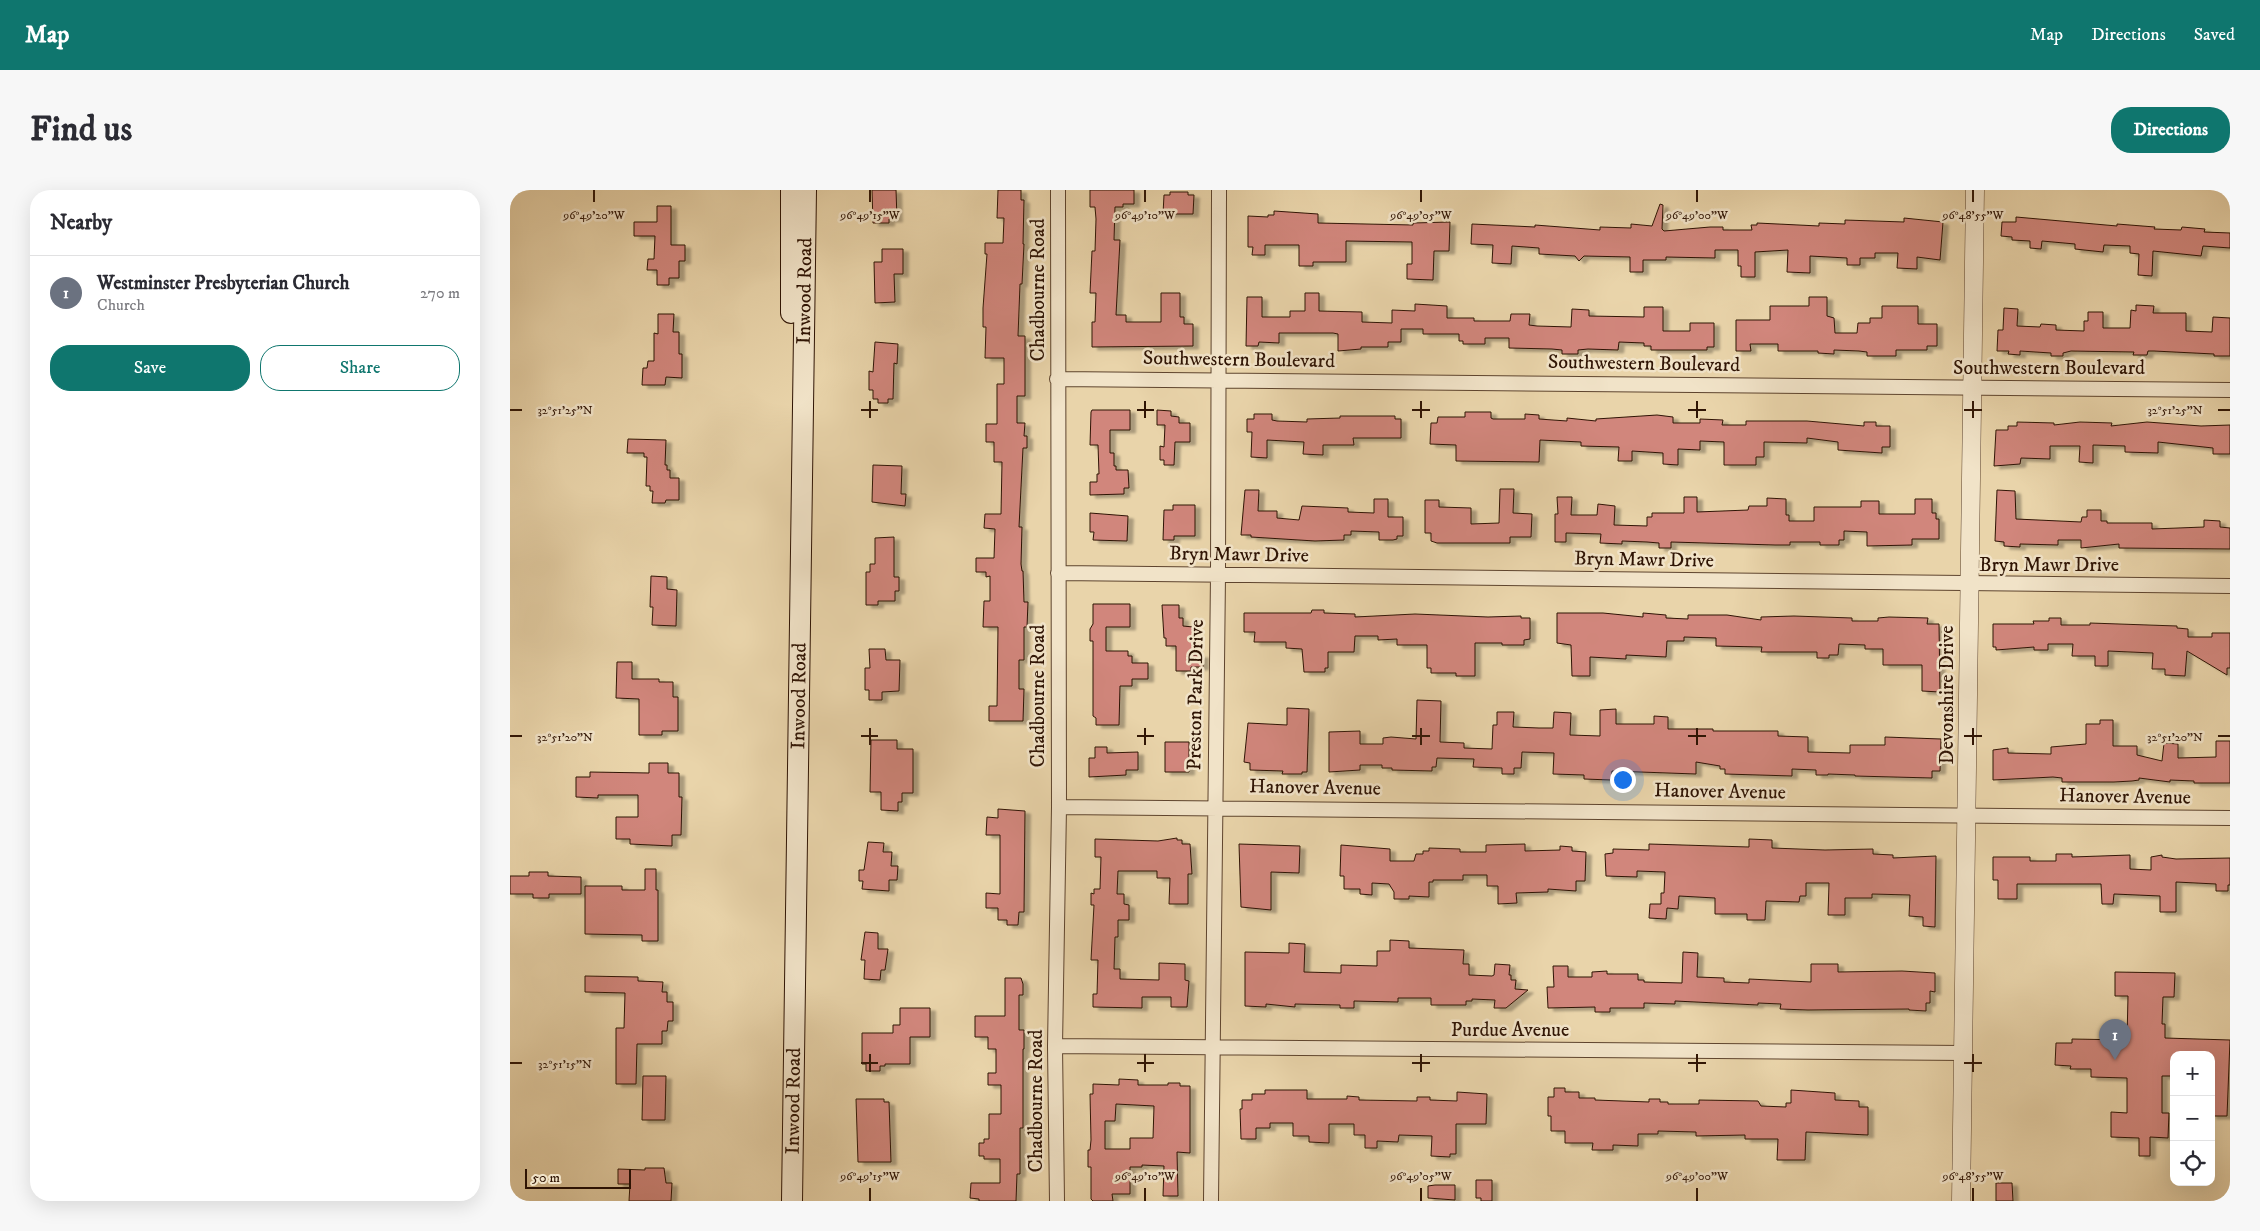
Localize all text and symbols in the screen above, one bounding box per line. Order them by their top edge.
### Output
text: Map [25,20,69,50]
text: Map [2030,24,2063,46]
text: Directions [2091,24,2166,46]
text: Saved [2194,24,2235,46]
button: Directions [2111,107,2230,153]
text: Find us [30,108,132,152]
text: 96°49'20"W [562,208,626,223]
text: 96°49'15"W [839,208,901,223]
text: 96°49'10"W [1114,208,1176,223]
text: 96°49'05"W [1389,208,1453,223]
text: 96°49'00"W [1665,208,1729,223]
text: 96°48'55"W [1942,208,2004,223]
text: Nearby [50,210,112,236]
street label: Chadbourne Road [1026,219,1051,361]
street label: Inwood Road [791,238,818,345]
text: Westminster Presbyterian Church [97,272,349,295]
text: 1 [63,283,69,303]
text: 270 m [420,283,460,303]
text: Church [97,295,145,315]
button: Save [50,345,250,391]
button: Share [260,345,460,391]
street label: Southwestern Boulevard [1143,346,1335,374]
street label: Southwestern Boulevard [1548,350,1740,378]
street label: Southwestern Boulevard [1953,356,2145,381]
text: 32°51'25"N [537,403,593,418]
text: 32°51'25"N [2147,403,2203,418]
street label: Bryn Mawr Drive [1169,541,1309,569]
street label: Bryn Mawr Drive [1574,546,1714,574]
street label: Bryn Mawr Drive [1979,553,2119,578]
street label: Preston Park Drive [1182,619,1210,771]
street label: Chadbourne Road [1026,625,1051,767]
street label: Devonshire Drive [1935,626,1960,764]
street label: Inwood Road [786,643,812,750]
text: 32°51'20"N [537,730,593,745]
text: 32°51'20"N [2147,730,2203,745]
your location [1610,767,1636,793]
street label: Hanover Avenue [1249,774,1381,802]
street label: Hanover Avenue [1654,778,1786,806]
street label: Hanover Avenue [2059,783,2191,811]
street label: Purdue Avenue [1451,1018,1569,1043]
pin: 1 [2099,1019,2131,1060]
street label: Chadbourne Road [1024,1030,1049,1172]
street label: Inwood Road [780,1048,807,1154]
map controls [2170,1051,2215,1186]
button: + [2170,1051,2215,1096]
text: 32°51'15"N [538,1057,592,1072]
button: − [2170,1096,2215,1141]
button: locate [2170,1141,2215,1186]
scale bar [525,1166,631,1189]
text: 50 m [532,1169,560,1187]
text: 96°49'15"W [839,1169,901,1184]
text: 96°49'10"W [1114,1169,1176,1184]
text: 96°49'05"W [1389,1169,1453,1184]
text: 96°49'00"W [1665,1169,1729,1184]
text: 96°48'55"W [1942,1169,2004,1184]

